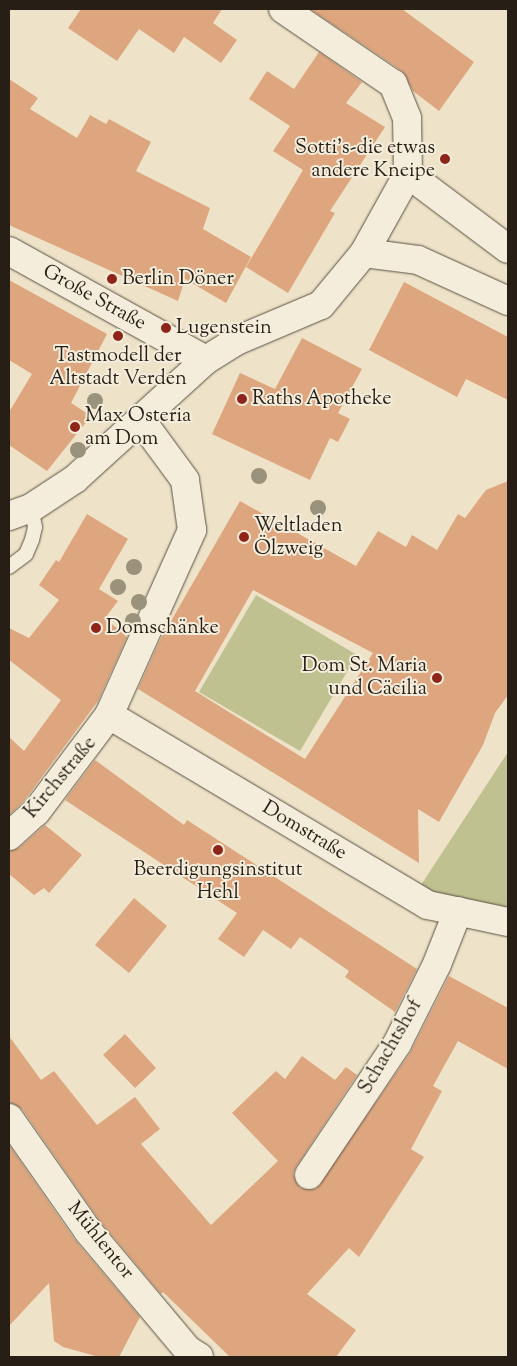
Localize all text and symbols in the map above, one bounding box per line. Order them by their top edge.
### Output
place label: Sotti's-die etwas andere Kneipe [295,136,435,183]
marker: Sotti's-die etwas andere Kneipe [439,153,451,165]
street label: Große Straße [38,260,150,336]
place label: Berlin Döner [122,267,234,291]
marker: Berlin Döner [106,273,118,285]
place label: Lugenstein [176,316,272,340]
marker: Lugenstein [160,322,172,334]
marker: Tastmodell der Altstadt Verden [112,330,124,342]
place label: Tastmodell der Altstadt Verden [49,344,187,391]
place label: Raths Apotheke [252,387,391,411]
marker: Raths Apotheke [236,393,248,405]
place label: Max Osteria am Dom [85,404,191,451]
marker: Max Osteria am Dom [69,421,81,433]
place label: Weltladen Ölzweig [254,514,342,561]
marker: Weltladen Ölzweig [238,531,250,543]
place label: Domschänke [106,616,219,640]
marker: Domschänke [90,622,102,634]
place label: Dom St. Maria und Cäcilia [302,654,427,701]
marker: Dom St. Maria und Cäcilia [431,672,443,684]
street label: Kirchstraße [20,732,102,824]
street label: Domstraße [257,796,351,866]
marker: Beerdigungsinstitut Hehl [212,844,224,856]
place label: Beerdigungsinstitut Hehl [133,858,303,905]
street label: Schachtshof [354,995,428,1099]
street label: Mühlentor [61,1197,139,1285]

